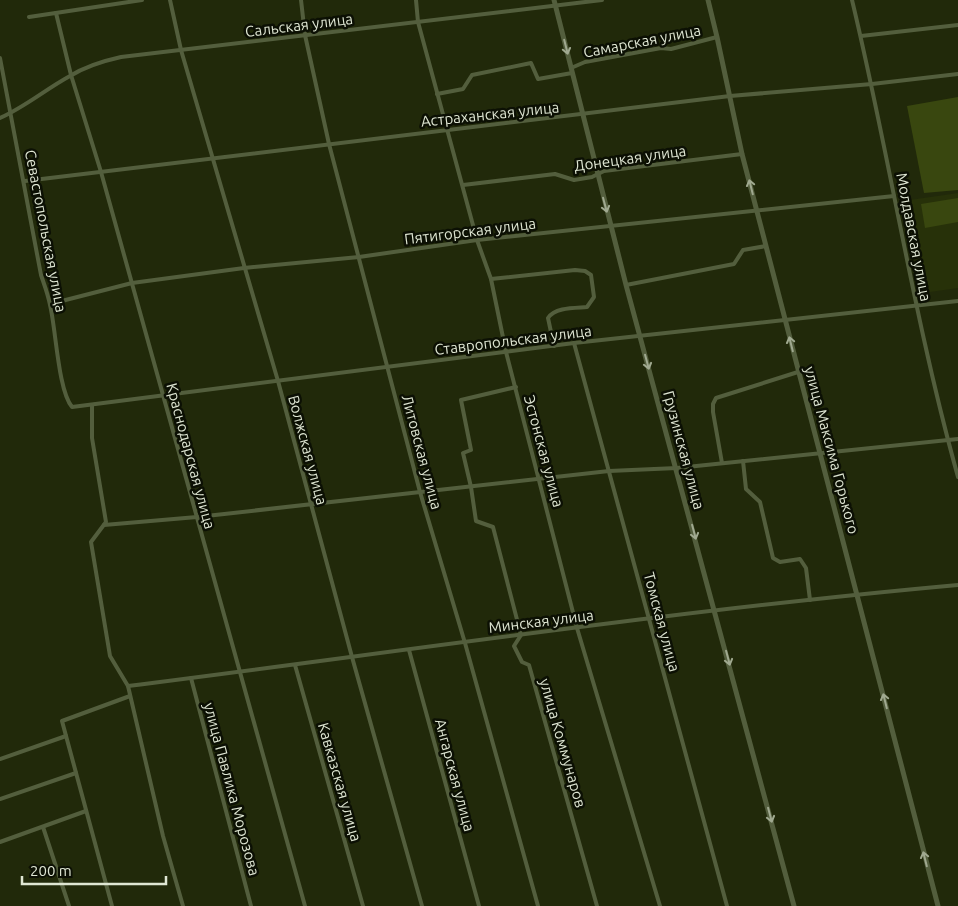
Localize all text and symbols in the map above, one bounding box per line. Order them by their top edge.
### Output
street label: Сальская улица [244,10,354,40]
street label: Самарская улица [582,21,702,61]
one-way arrow [561,39,571,55]
street label: Астраханская улица [420,98,560,130]
street label: Донецкая улица [573,142,687,174]
street label: Севастопольская улица [22,148,70,314]
street label: Молдавская улица [893,171,935,303]
one-way arrow [745,179,755,195]
one-way arrow [601,197,610,213]
street label: Пятигорская улица [403,214,537,248]
street label: Ставропольская улица [434,322,592,358]
one-way arrow [786,336,795,352]
one-way arrow [643,353,653,369]
street label: улица Максима Горького [801,364,863,536]
street label: Краснодарская улица [163,381,219,531]
street label: Грузинская улица [660,389,708,511]
street label: Волжская улица [285,393,331,507]
street label: Литовская улица [399,393,445,511]
street label: Эстонская улица [521,393,567,509]
one-way arrow [690,524,699,540]
street label: Томская улица [641,570,683,674]
street label: Минская улица [488,606,594,636]
one-way arrow [724,650,733,666]
street label: улица Коммунаров [536,676,590,810]
one-way arrow [880,694,889,710]
street label: улица Павлика Морозова [201,701,263,877]
street label: Ангарская улица [432,717,478,833]
street label: Кавказская улица [315,721,365,843]
one-way arrow [766,807,775,823]
one-way arrow [920,851,930,867]
scale bar [22,854,166,886]
text: 200 m [30,862,72,879]

